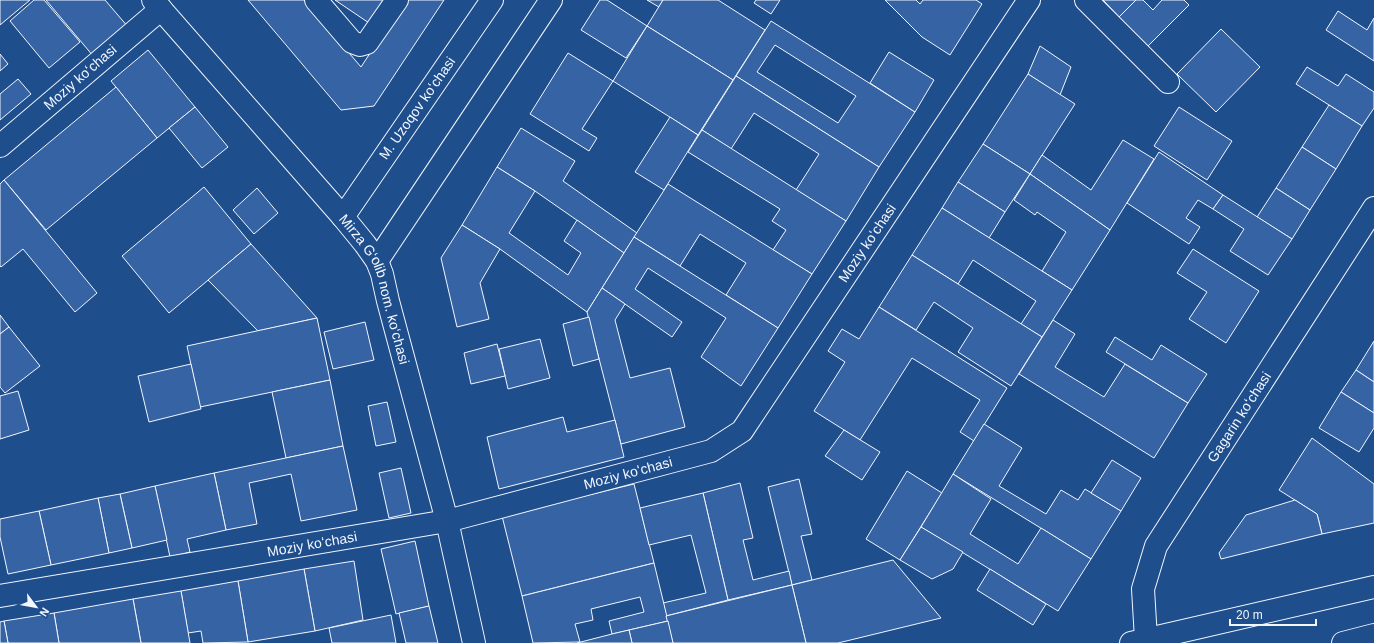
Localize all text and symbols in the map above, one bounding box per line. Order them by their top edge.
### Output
street label: Moziy koʻchasi [40,41,120,113]
street label: M. Uzoqov koʻchasi [376,54,458,162]
street label: Moziy koʻchasi [835,201,899,285]
street label: Mirza G‘olib nom. ko‘chasi [336,211,413,366]
street label: Gagarin koʻchasi [1204,369,1274,465]
street label: Moziy koʻchasi [582,453,674,493]
street label: Moziy koʻchasi [266,528,358,560]
north arrow [16,587,56,627]
scale bar [1230,601,1316,627]
text: N [37,606,52,619]
text: 20 m [1236,608,1263,622]

